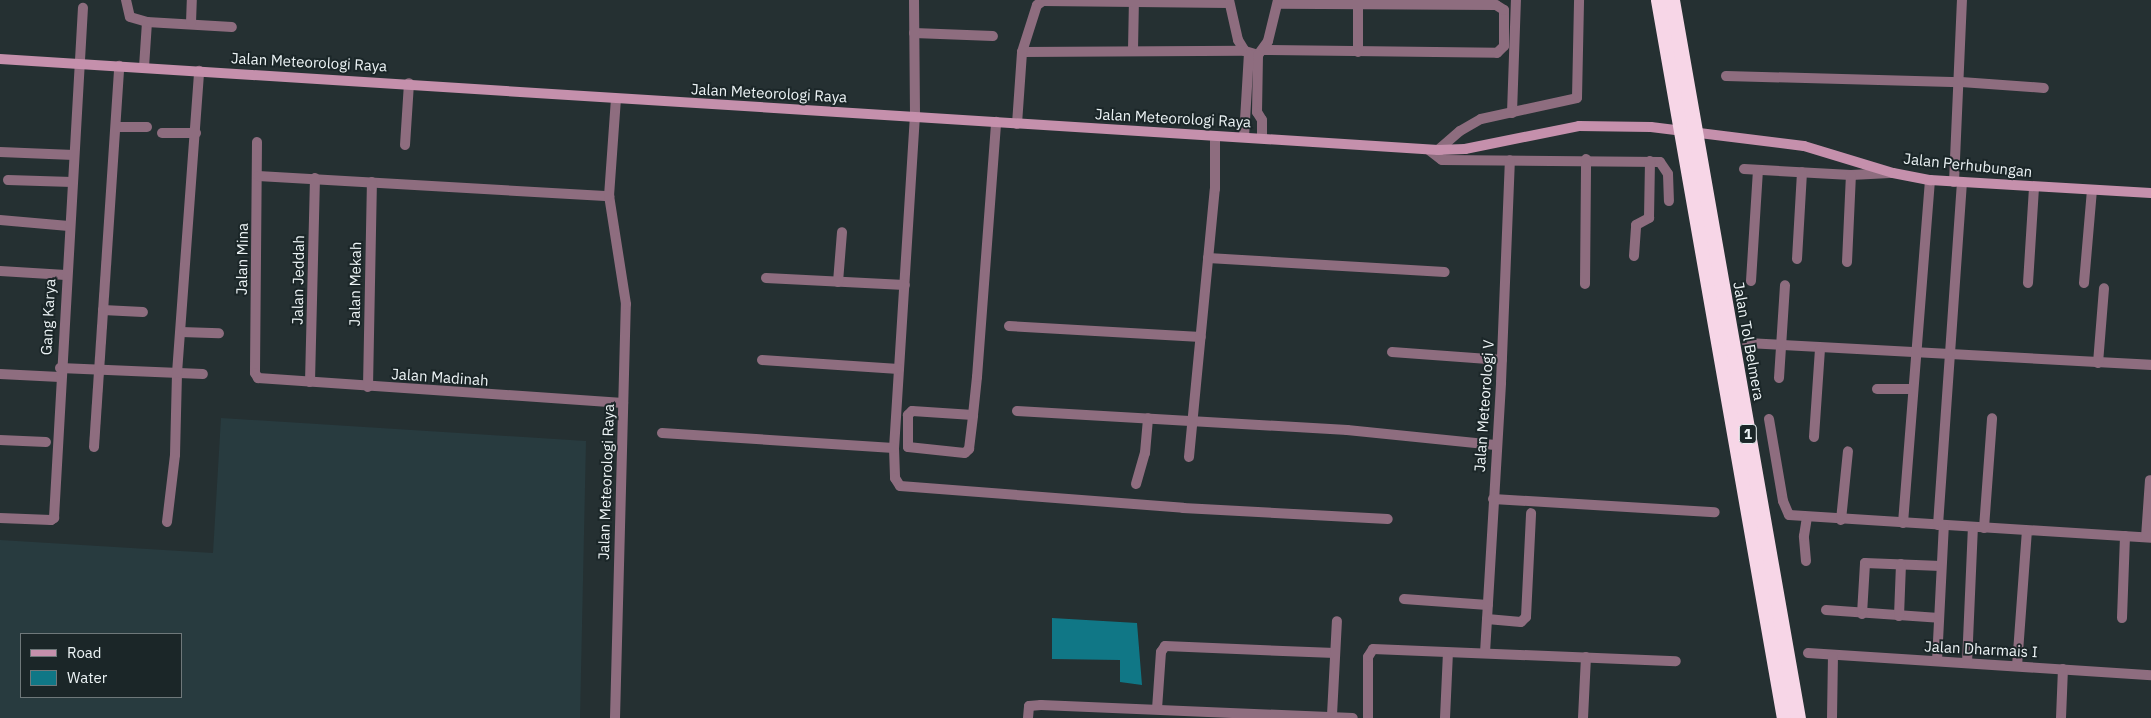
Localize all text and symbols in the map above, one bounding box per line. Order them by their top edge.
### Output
street label: Jalan Meteorologi Raya [231,49,387,75]
street label: Jalan Meteorologi Raya [691,80,847,106]
street label: Jalan Meteorologi Raya [1095,105,1251,131]
street label: Jalan Perhubungan [1903,149,2033,181]
street label: Jalan Mina [232,223,252,295]
street label: Jalan Jeddah [288,235,308,325]
street label: Jalan Mekah [345,242,365,326]
street label: Gang Karya [37,278,59,356]
street label: Jalan Tol Belmera [1730,280,1768,402]
street label: Jalan Meteorologi V [1470,339,1498,473]
street label: Jalan Madinah [391,365,489,389]
street label: Jalan Meteorologi Raya [594,404,618,560]
road number: 1 [1738,422,1758,446]
legend [20,633,182,698]
street label: Jalan Dharmais I [1924,637,2038,661]
text: Road [67,643,102,662]
text: Water [67,668,107,687]

